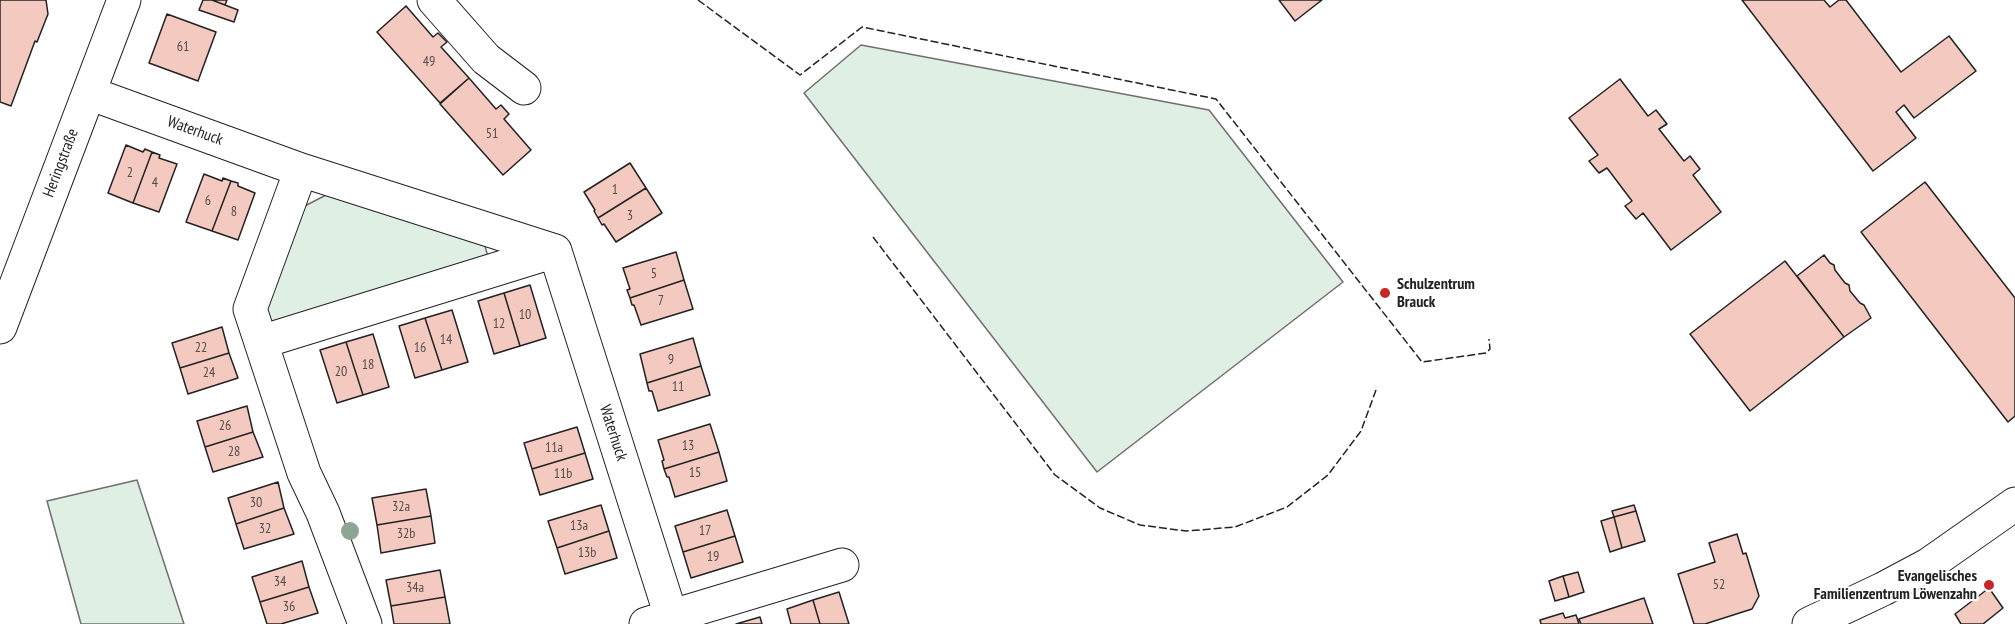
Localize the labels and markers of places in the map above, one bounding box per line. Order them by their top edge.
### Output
place label: Schulzentrum Brauck [1397,274,1475,312]
marker: Schulzentrum Brauck [1378,286,1392,300]
place label: Evangelisches Familienzentrum Löwenzahn [1814,566,1977,604]
marker: Evangelisches Familienzentrum Löwenzahn [1982,578,1996,592]

